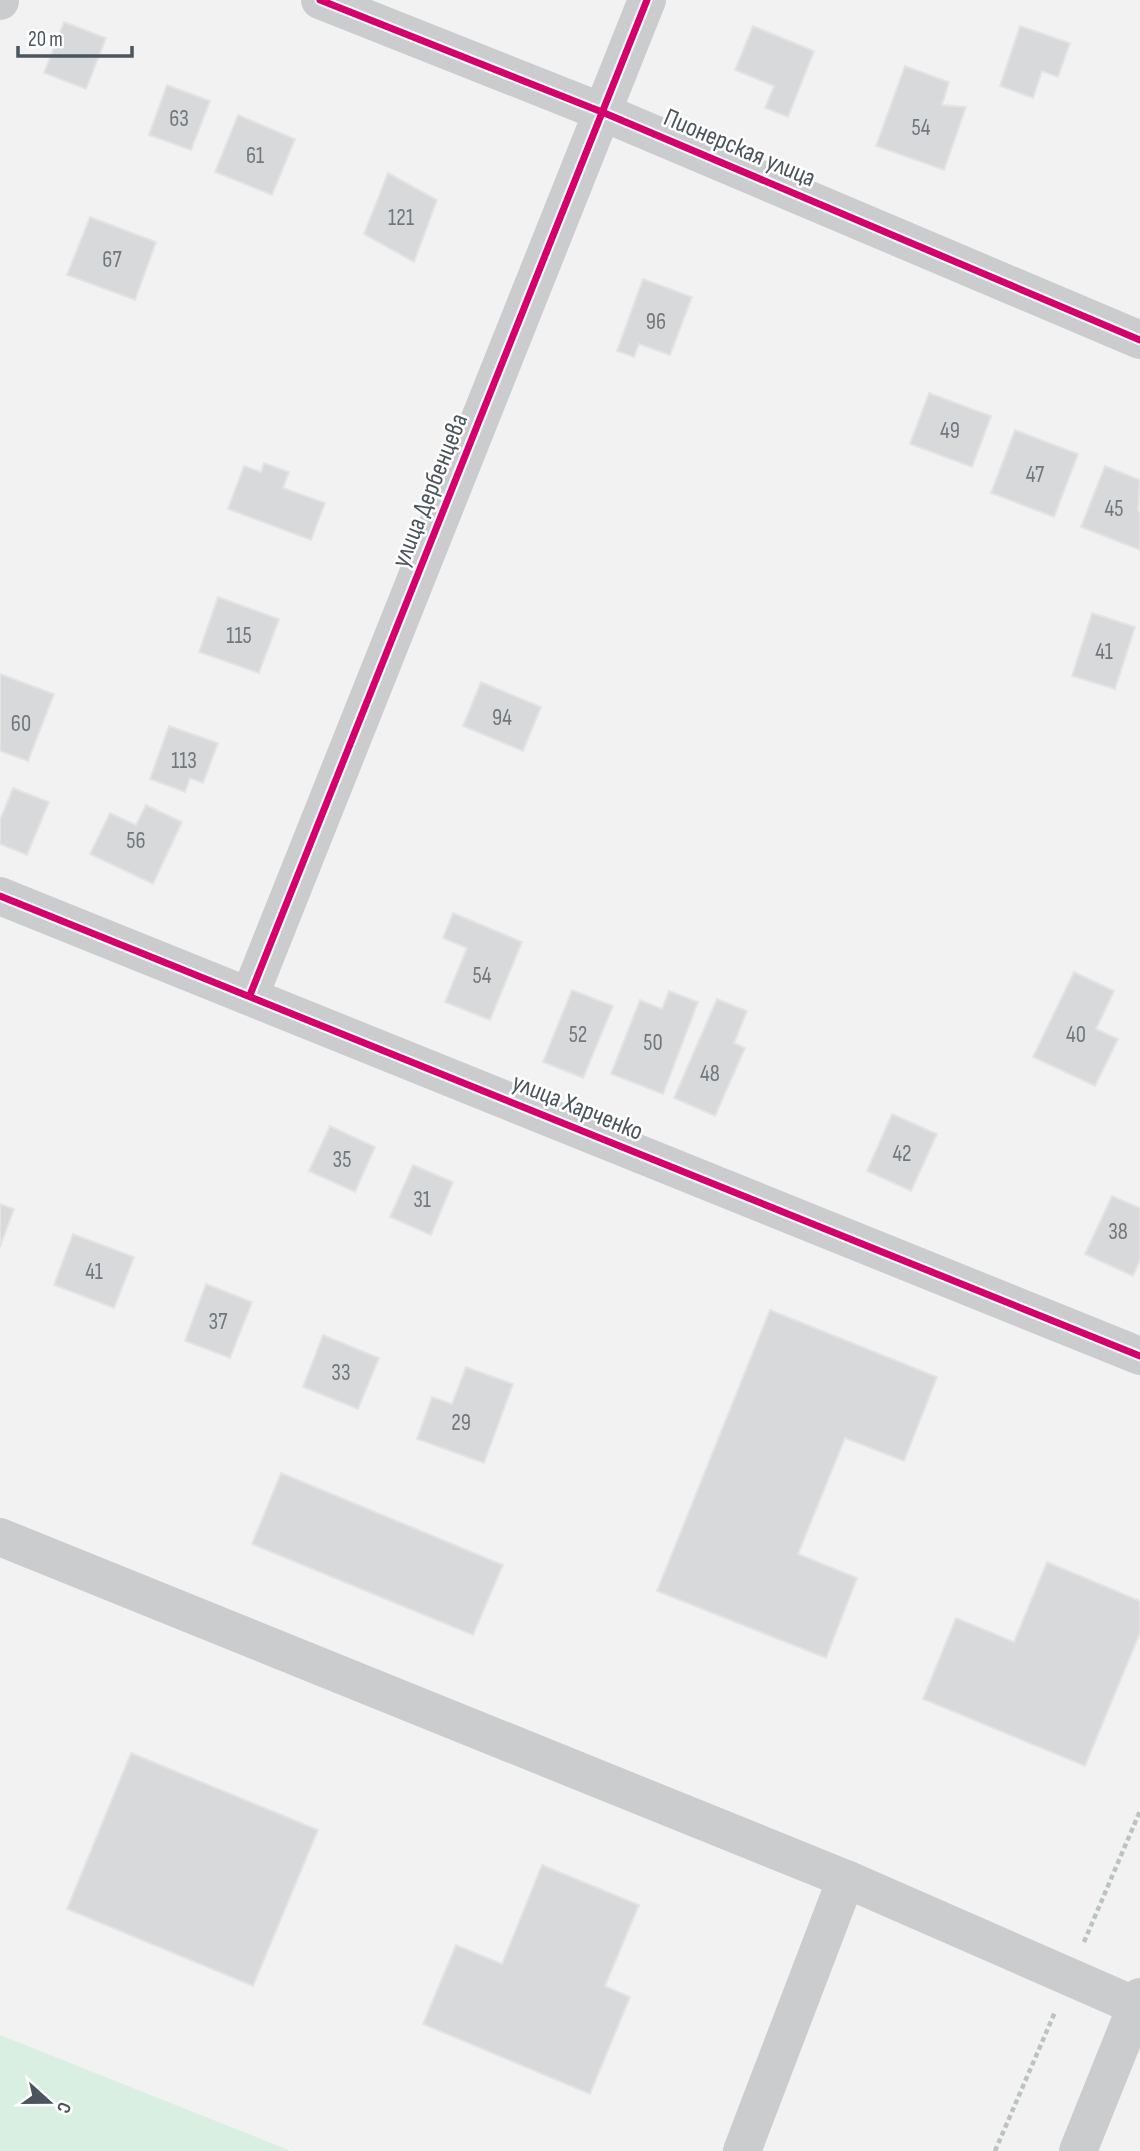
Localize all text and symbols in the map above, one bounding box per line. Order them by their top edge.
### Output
scale bar [18,14,131,58]
text: 20 m [28,27,63,52]
street label: Пионерская улица [659,102,820,194]
house number: 63 [169,105,189,133]
house number: 54 [912,114,931,142]
house number: 61 [246,142,264,170]
house number: 121 [388,204,414,232]
house number: 67 [102,246,122,274]
house number: 96 [646,308,666,336]
street label: улица Дербенцева [386,409,475,572]
house number: 49 [940,417,960,445]
house number: 47 [1026,461,1044,489]
house number: 45 [1105,495,1123,523]
house number: 115 [226,622,252,650]
house number: 41 [1095,638,1113,666]
house number: 94 [492,704,512,732]
house number: 60 [11,710,31,738]
house number: 113 [171,747,197,775]
house number: 56 [126,827,146,855]
house number: 54 [473,962,492,990]
house number: 52 [569,1021,587,1049]
house number: 40 [1066,1021,1086,1049]
house number: 50 [643,1029,663,1057]
house number: 48 [700,1060,720,1088]
street label: улица Харченко [507,1067,647,1148]
house number: 42 [892,1140,912,1168]
house number: 35 [333,1146,351,1174]
house number: 31 [413,1186,431,1214]
house number: 38 [1108,1218,1128,1246]
house number: 41 [85,1258,103,1286]
house number: 37 [209,1308,227,1336]
house number: 33 [331,1359,351,1387]
house number: 29 [451,1409,471,1437]
north arrow [14,2067,84,2137]
text: С [51,2099,76,2116]

